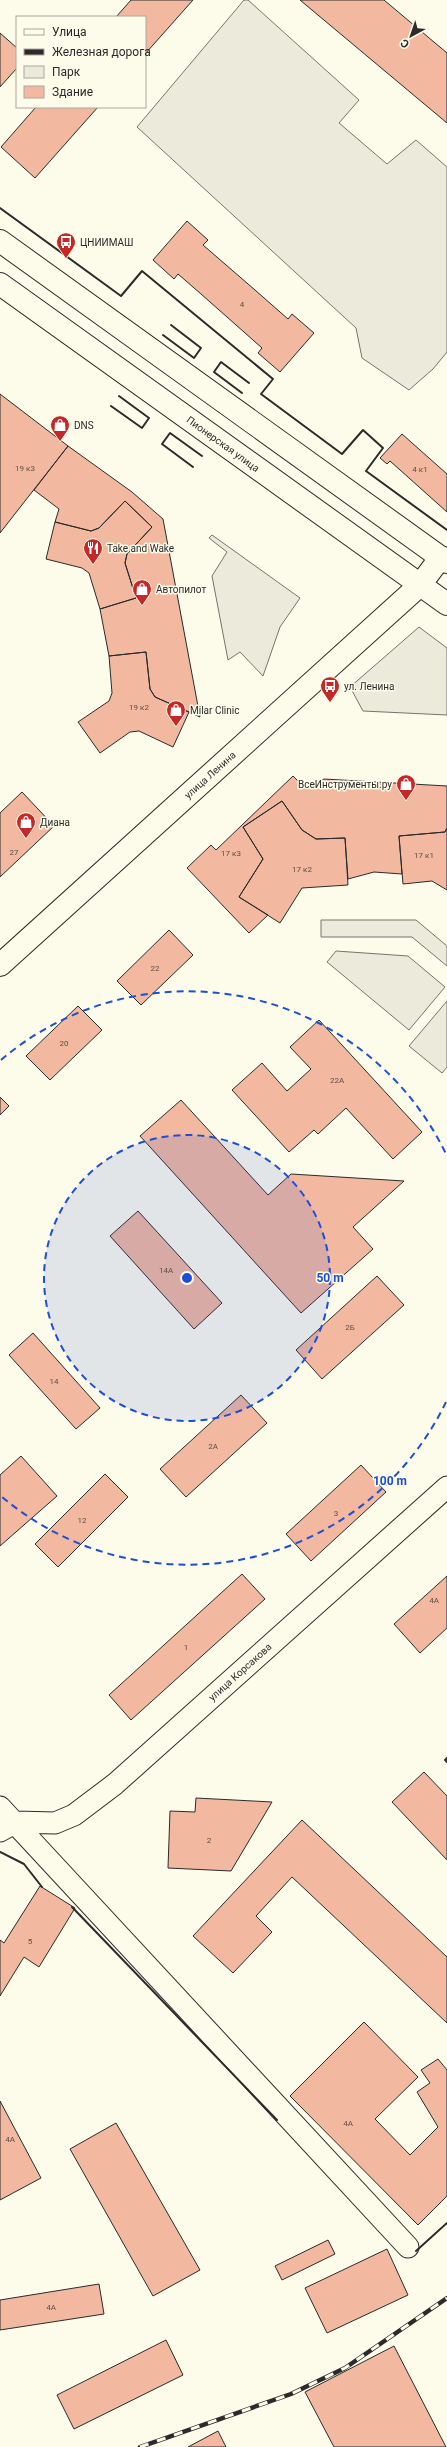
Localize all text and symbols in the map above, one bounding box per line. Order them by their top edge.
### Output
legend [16,16,146,108]
north arrow [391,16,431,56]
text: Улица [52,25,87,39]
text: С [398,36,412,51]
text: Железная дорога [52,45,151,59]
text: Парк [52,65,81,79]
text: Здание [52,85,93,99]
bus stop icon: ЦНИИМАШ [55,231,77,259]
place label: ЦНИИМАШ [80,237,133,248]
house number: 4 [240,300,245,309]
shop icon: DNS [49,414,71,442]
street label: Пионерская улица [185,414,261,474]
place label: DNS [74,420,94,431]
house number: 19 к3 [15,464,35,473]
house number: 4 к1 [412,465,428,474]
restaurant icon: Take and Wake [82,537,104,565]
place label: Take and Wake [107,543,174,554]
shop icon: Автопилот [131,578,153,606]
place label: Автопилот [156,584,206,595]
bus stop icon: ул. Ленина [319,675,341,703]
place label: ул. Ленина [344,681,395,692]
shop icon: Milar Clinic [165,699,187,727]
house number: 19 к2 [129,703,149,712]
place label: Milar Clinic [190,705,239,716]
street label: улица Ленина [182,749,238,801]
shop icon: ВсеИнструменты.ру [395,773,417,801]
place label: ВсеИнструменты.ру [298,779,392,790]
shop icon: Диана [15,811,37,839]
place label: Диана [40,817,70,828]
house number: 27 [10,848,19,857]
house number: 17 к3 [221,849,241,858]
house number: 17 к1 [414,851,434,860]
house number: 17 к2 [292,865,312,874]
house number: 22 [151,964,160,973]
house number: 20 [60,1039,69,1048]
house number: 22А [330,1076,345,1085]
house number: 14А [159,1266,174,1275]
centre of rings [180,1271,194,1285]
text: 50 m [316,1271,344,1285]
house number: 2Б [345,1323,355,1332]
house number: 14 [50,1377,59,1386]
house number: 2А [208,1442,219,1451]
text: 100 m [373,1474,407,1488]
house number: 3 [334,1509,338,1518]
house number: 12 [78,1516,87,1525]
house number: 4А [429,1596,440,1605]
street label: улица Корсакова [206,1641,274,1703]
house number: 1 [184,1643,188,1652]
house number: 2 [207,1836,212,1845]
house number: 5 [28,1937,33,1946]
house number: 4А [343,2119,354,2128]
house number: 4А [5,2135,16,2144]
house number: 4А [46,2303,57,2312]

